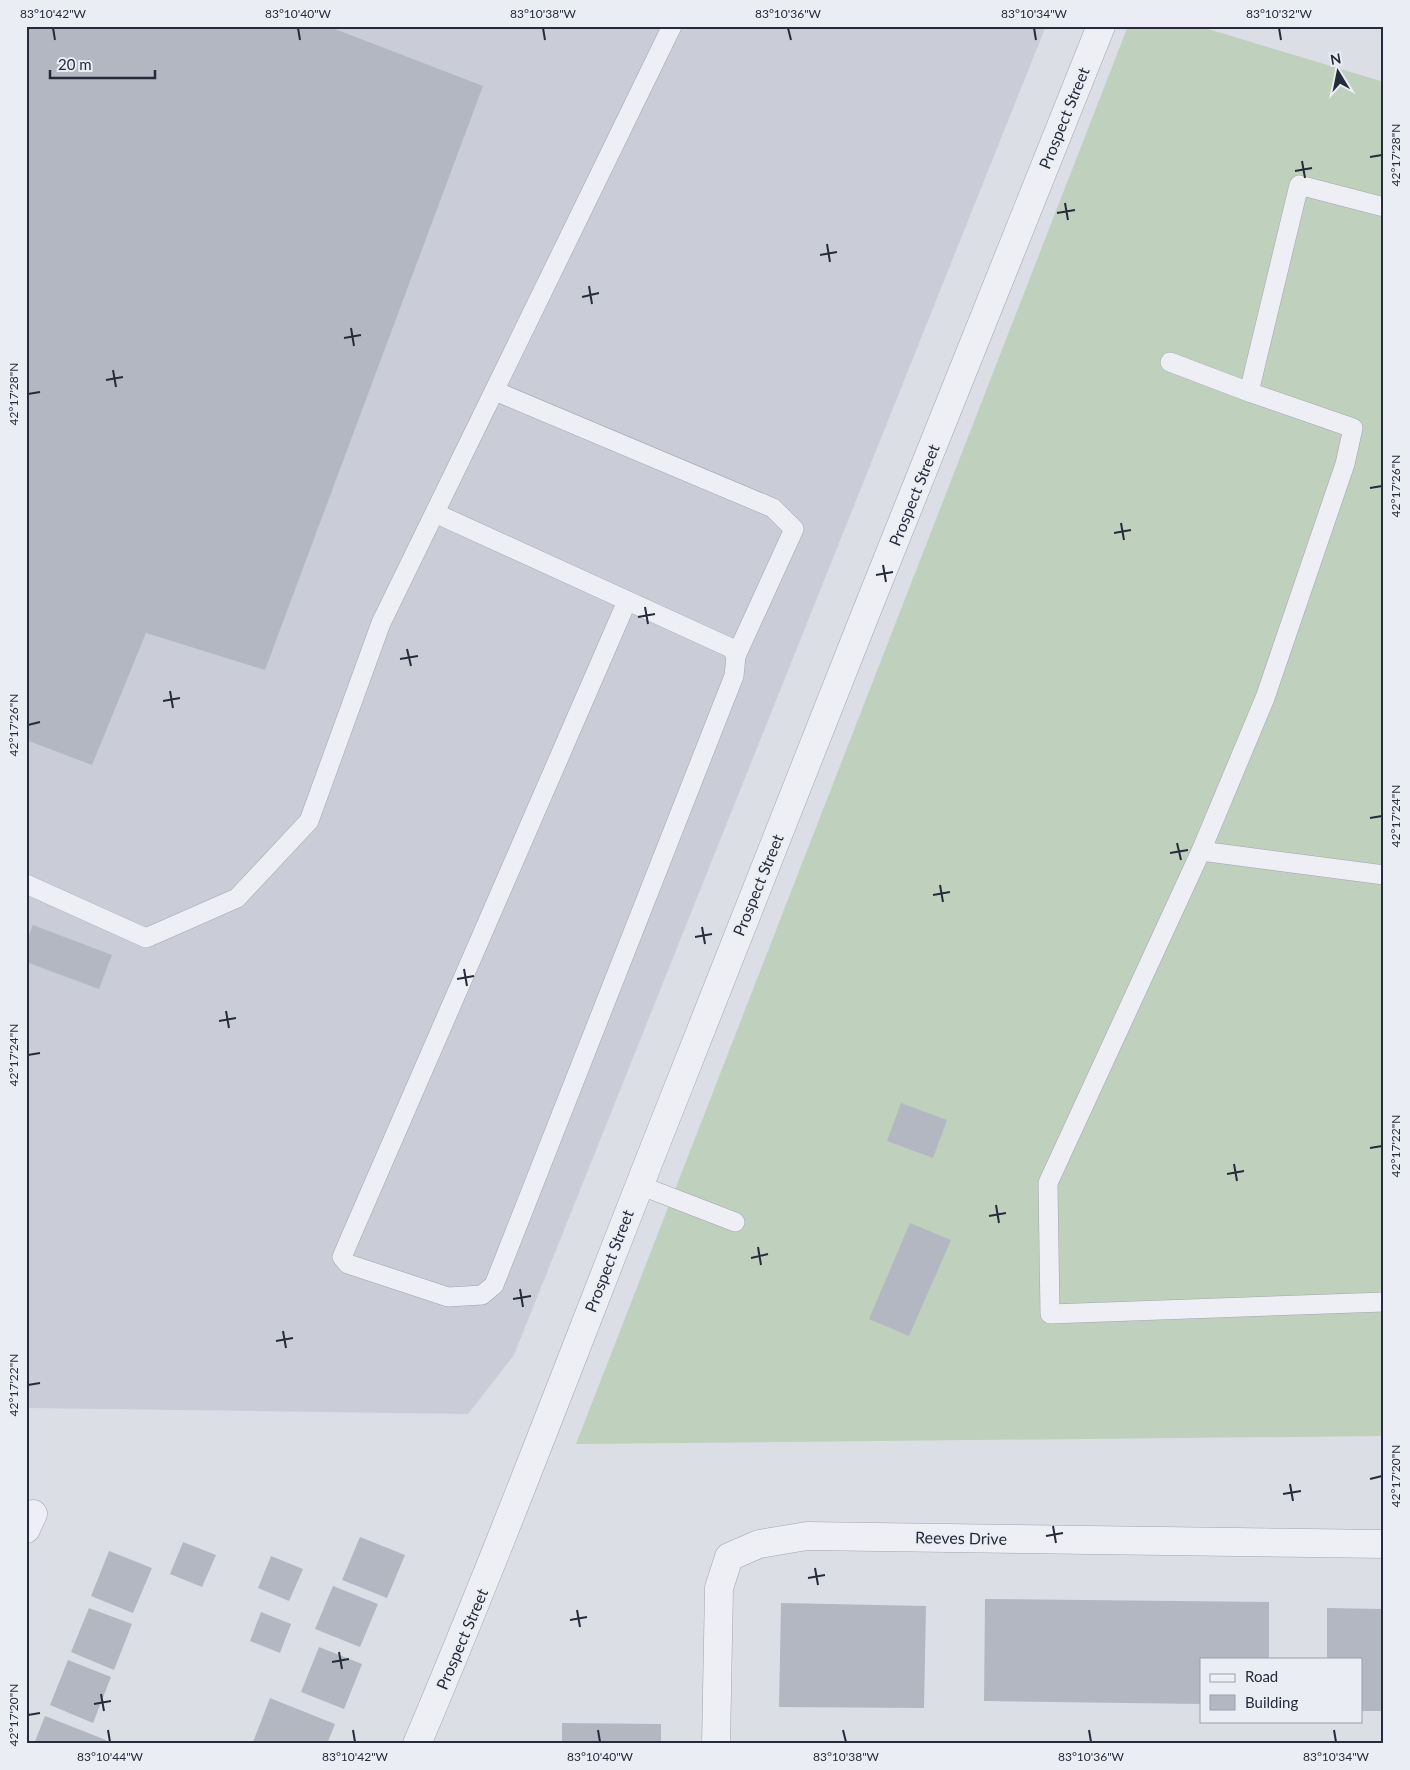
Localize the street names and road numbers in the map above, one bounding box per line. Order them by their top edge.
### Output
street label: Prospect Street [1035,64,1093,171]
street label: Prospect Street [885,441,943,548]
street label: Prospect Street [729,831,787,938]
street label: Prospect Street [580,1207,637,1315]
street label: Reeves Drive [915,1527,1007,1548]
street label: Prospect Street [432,1585,491,1692]

